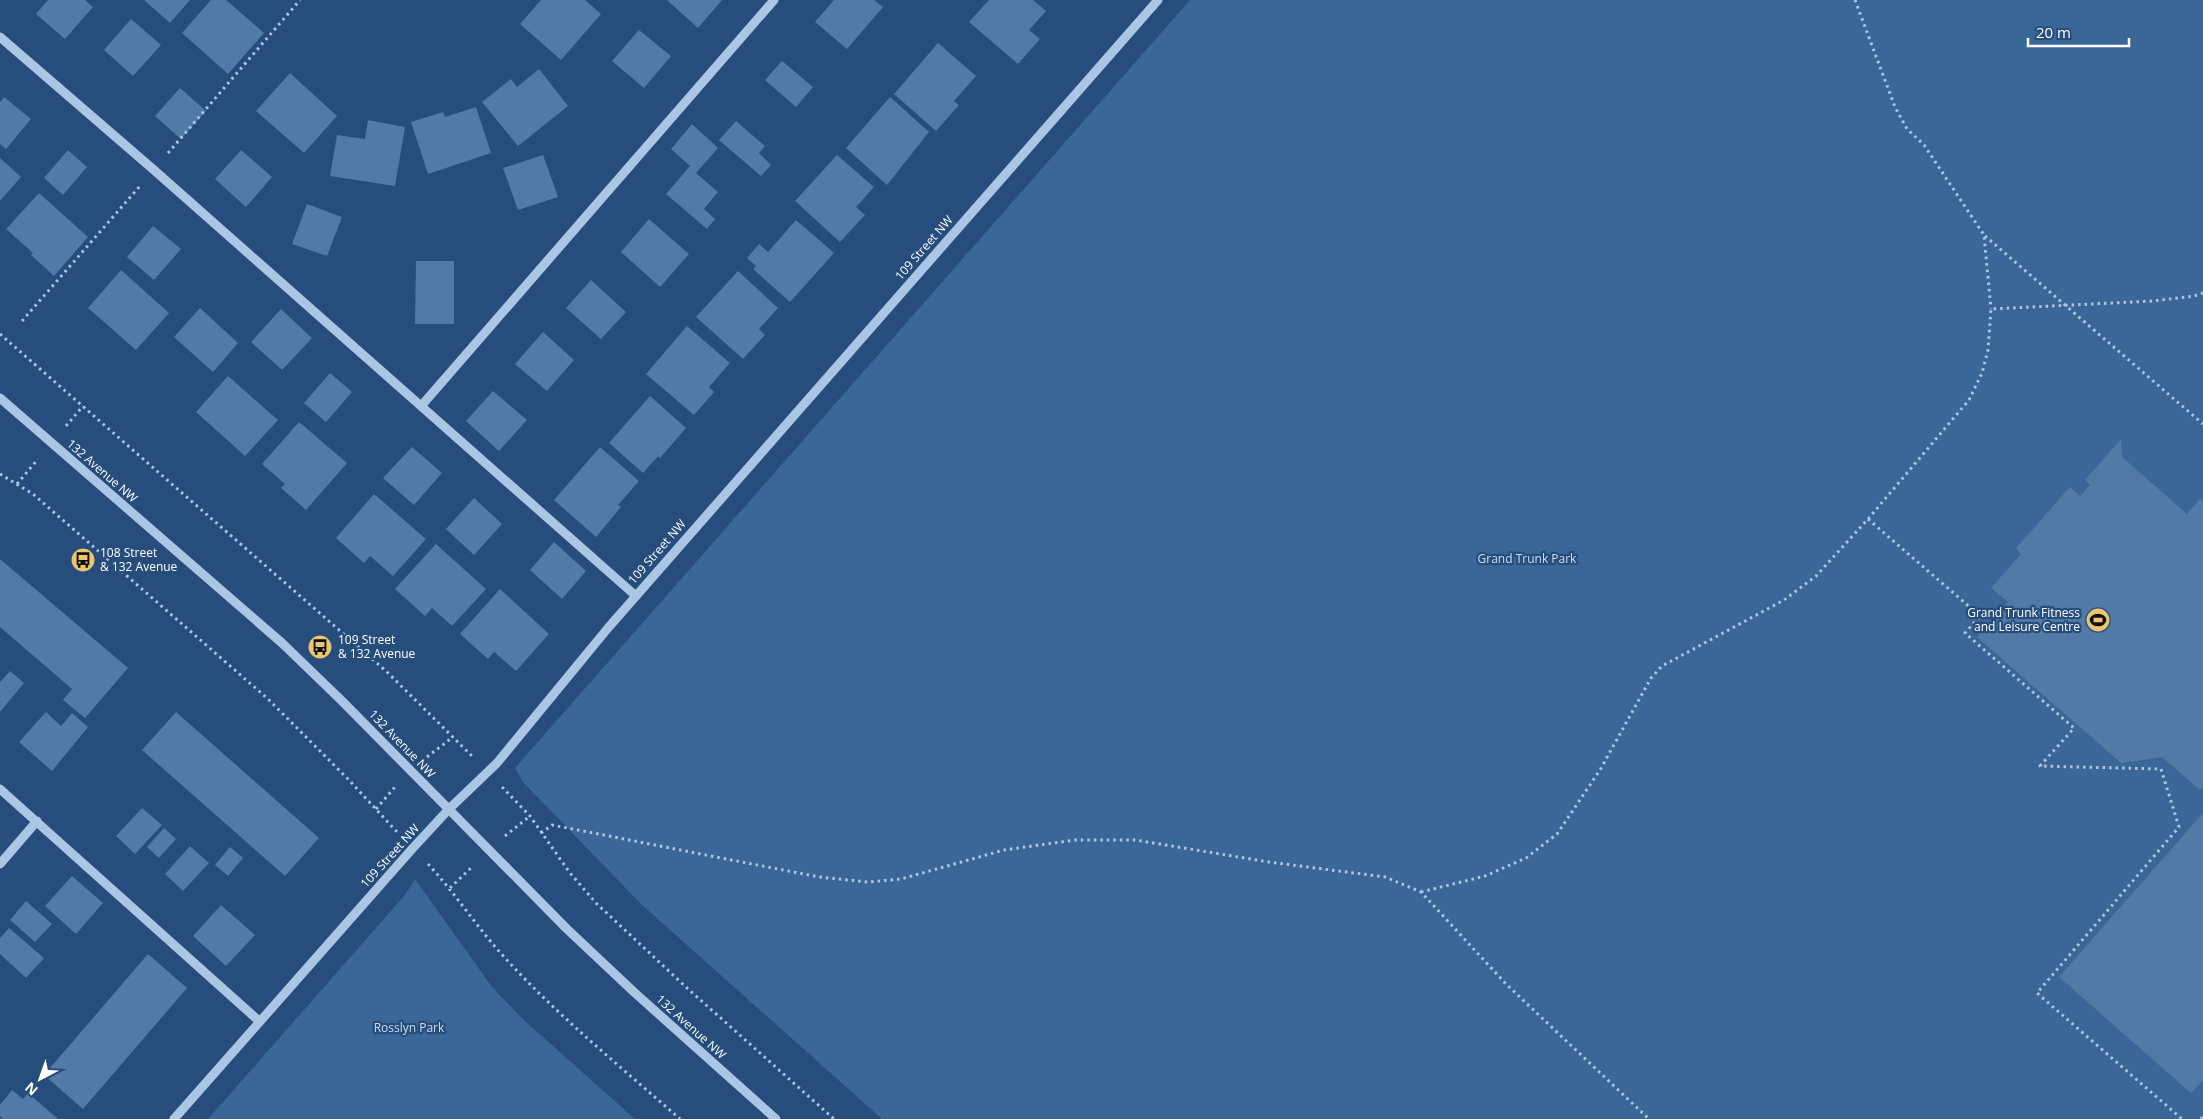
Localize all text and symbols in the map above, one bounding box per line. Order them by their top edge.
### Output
scale bar [2028,15,2129,47]
text: 20 m [2036,22,2071,42]
street label: 109 Street NW [891,212,956,284]
street label: 132 Avenue NW [63,435,141,506]
street label: 109 Street NW [624,516,689,588]
place label: 108 Street & 132 Avenue [100,544,178,575]
bus stop icon: 108 Street & 132 Avenue [70,547,96,573]
park label: Grand Trunk Park [1478,550,1577,567]
place label: Grand Trunk Fitness and Leisure Centre [1967,604,2080,635]
sports icon: Grand Trunk Fitness and Leisure Centre [2085,607,2111,633]
place label: 109 Street & 132 Avenue [338,631,416,662]
bus stop icon: 109 Street & 132 Avenue [307,634,333,660]
street label: 132 Avenue NW [365,706,439,781]
street label: 109 Street NW [356,820,423,891]
street label: 132 Avenue NW [653,991,730,1063]
park label: Rosslyn Park [374,1019,445,1036]
north arrow [15,1054,65,1104]
text: N [21,1078,42,1100]

